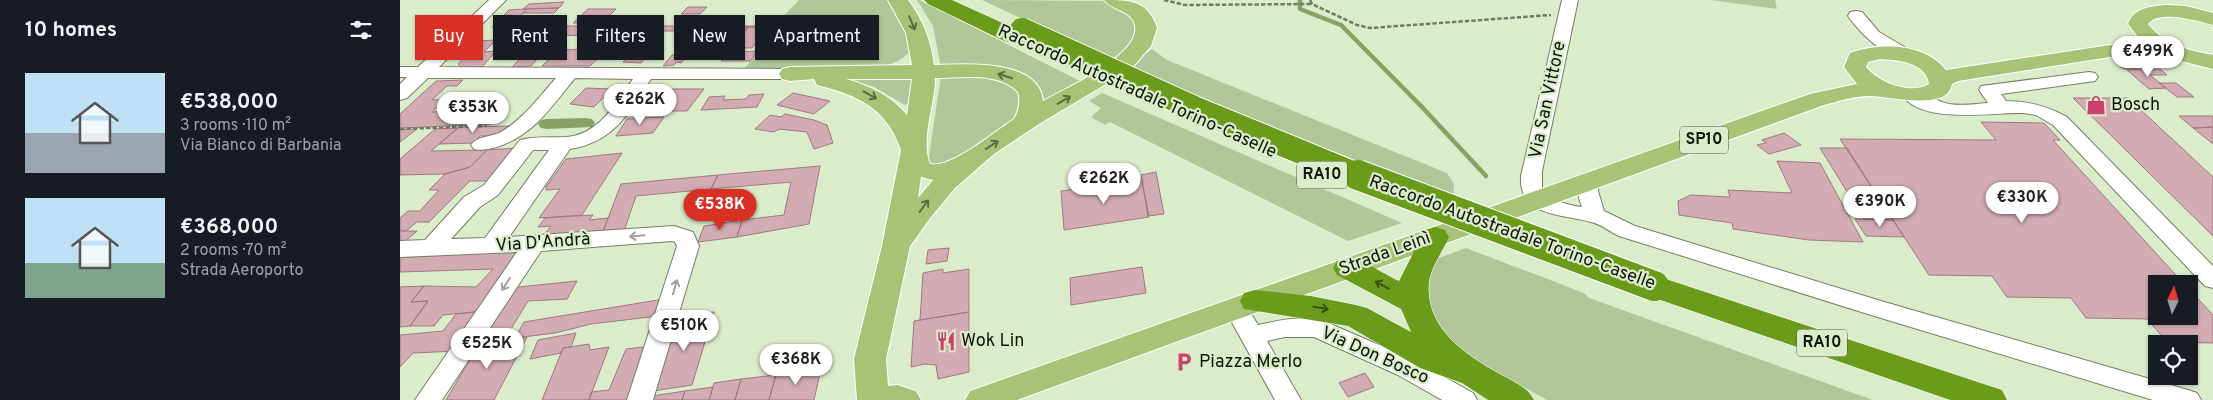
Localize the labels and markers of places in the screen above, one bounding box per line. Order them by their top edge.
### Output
pin: €499K [2113,36,2183,78]
pin: €262K [605,84,675,126]
pin: €353K [438,92,508,134]
shop icon: Bosch [2085,94,2107,116]
place label: Bosch [2111,94,2160,117]
pin: €262K [1069,162,1139,205]
pin: €330K [1987,182,2057,224]
pin: €390K [1845,186,1915,228]
pin: €538K [685,188,755,231]
pin: €510K [649,310,719,352]
pin: €525K [452,328,522,370]
restaurant icon: Wok Lin [935,330,957,352]
place label: Wok Lin [961,330,1024,353]
pin: €368K [761,344,831,386]
parking icon: Piazza Merlo [1173,351,1195,373]
place label: Piazza Merlo [1199,351,1302,374]

